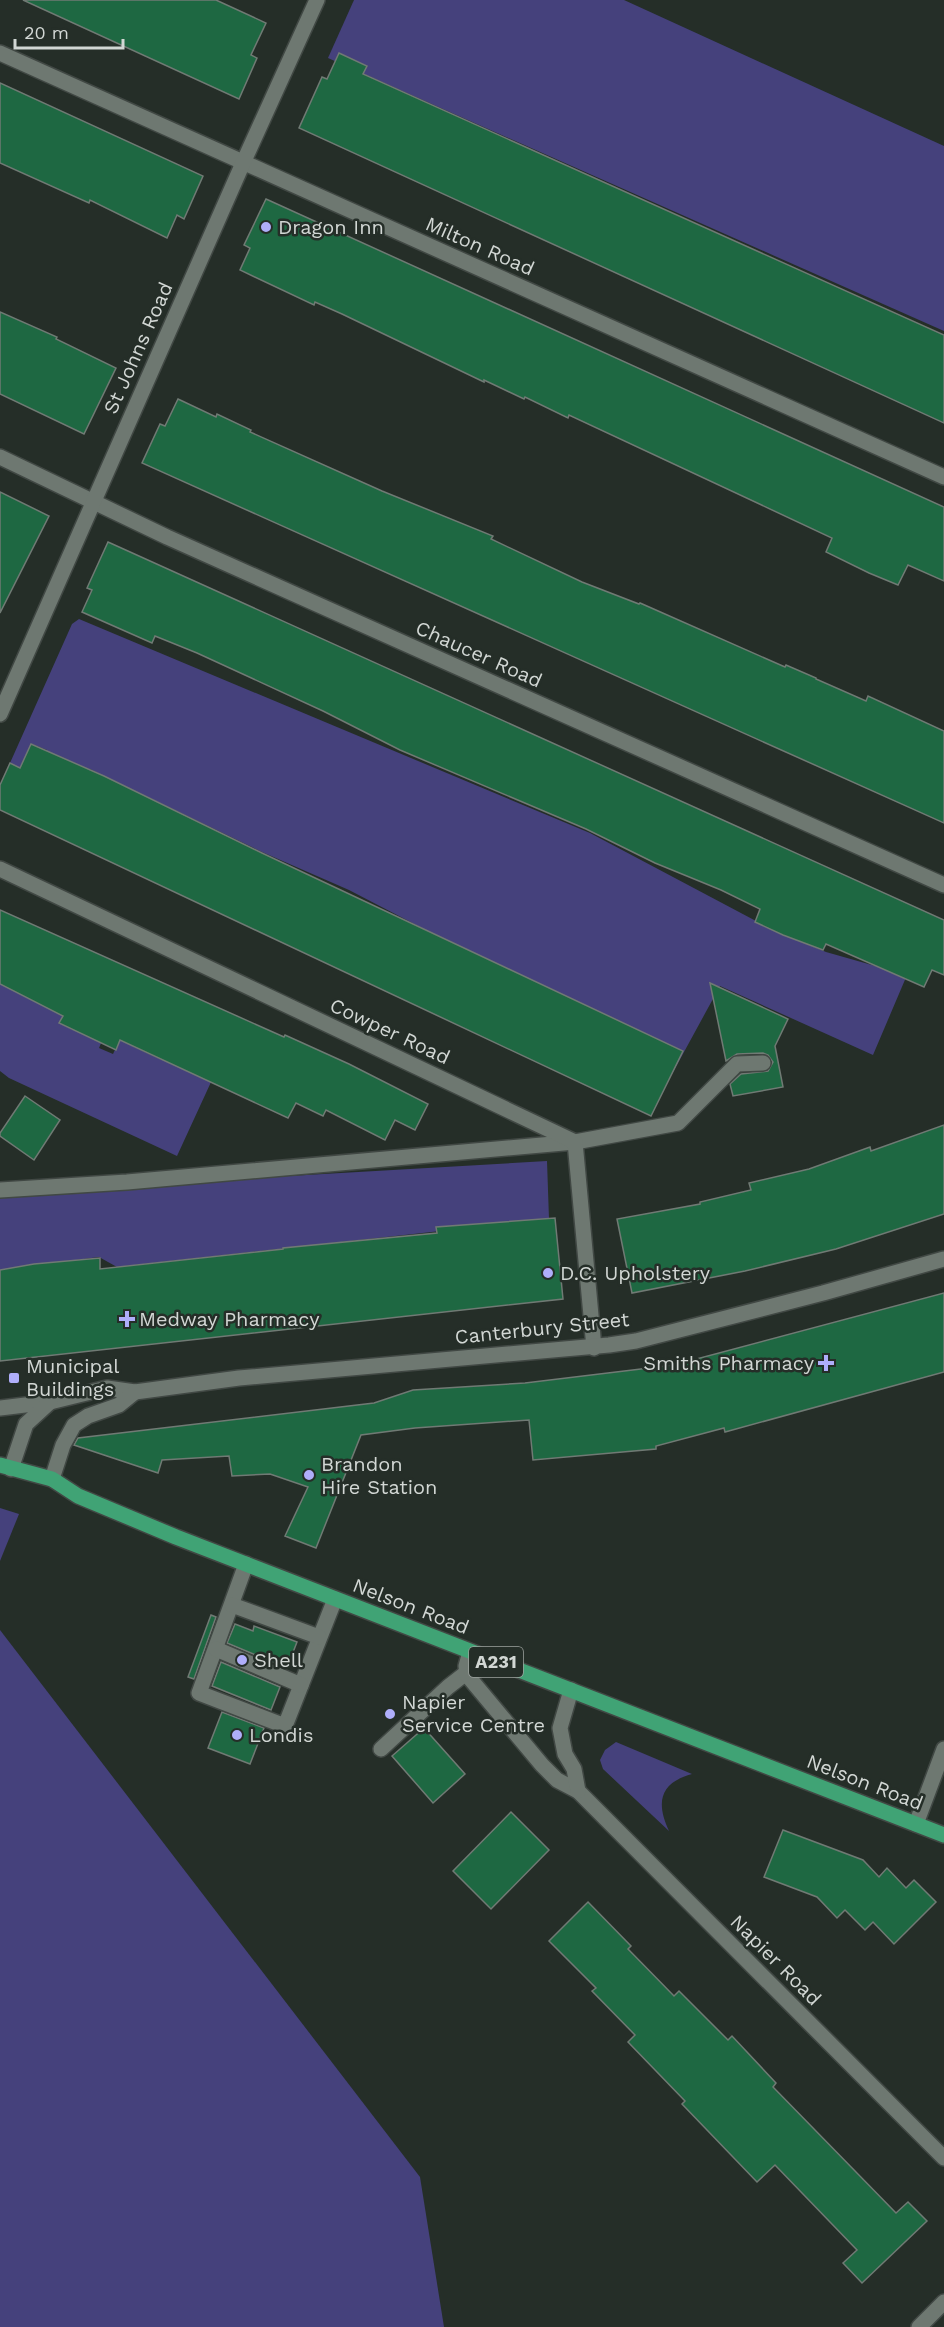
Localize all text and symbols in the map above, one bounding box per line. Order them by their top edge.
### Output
scale bar [15,12,123,50]
text: 20 m [24,22,69,43]
street label: Milton Road [422,211,538,281]
place label: Dragon Inn [278,215,384,239]
marker: Dragon Inn [259,220,273,234]
street label: St Johns Road [98,278,178,418]
street label: Chaucer Road [412,615,546,693]
street label: Cowper Road [326,993,454,1069]
place label: D.C. Upholstery [560,1261,711,1285]
marker: D.C. Upholstery [541,1266,555,1280]
place label: Medway Pharmacy [139,1307,320,1331]
street label: Canterbury Street [454,1307,631,1349]
marker: Medway Pharmacy [120,1312,134,1326]
place label: Smiths Pharmacy [643,1351,815,1375]
place label: Municipal Buildings [26,1354,119,1401]
marker: Smiths Pharmacy [819,1356,833,1370]
marker: Municipal Buildings [7,1371,21,1385]
place label: Brandon Hire Station [321,1452,437,1499]
marker: Brandon Hire Station [302,1468,316,1482]
street label: Nelson Road [349,1573,473,1639]
road number: A231 [469,1647,523,1677]
place label: Shell [254,1648,303,1672]
marker: Shell [235,1653,249,1667]
place label: Napier Service Centre [402,1690,545,1737]
marker: Napier Service Centre [383,1707,397,1721]
place label: Londis [249,1723,313,1747]
marker: Londis [230,1728,244,1742]
street label: Nelson Road [803,1749,927,1815]
street label: Napier Road [726,1910,826,2010]

